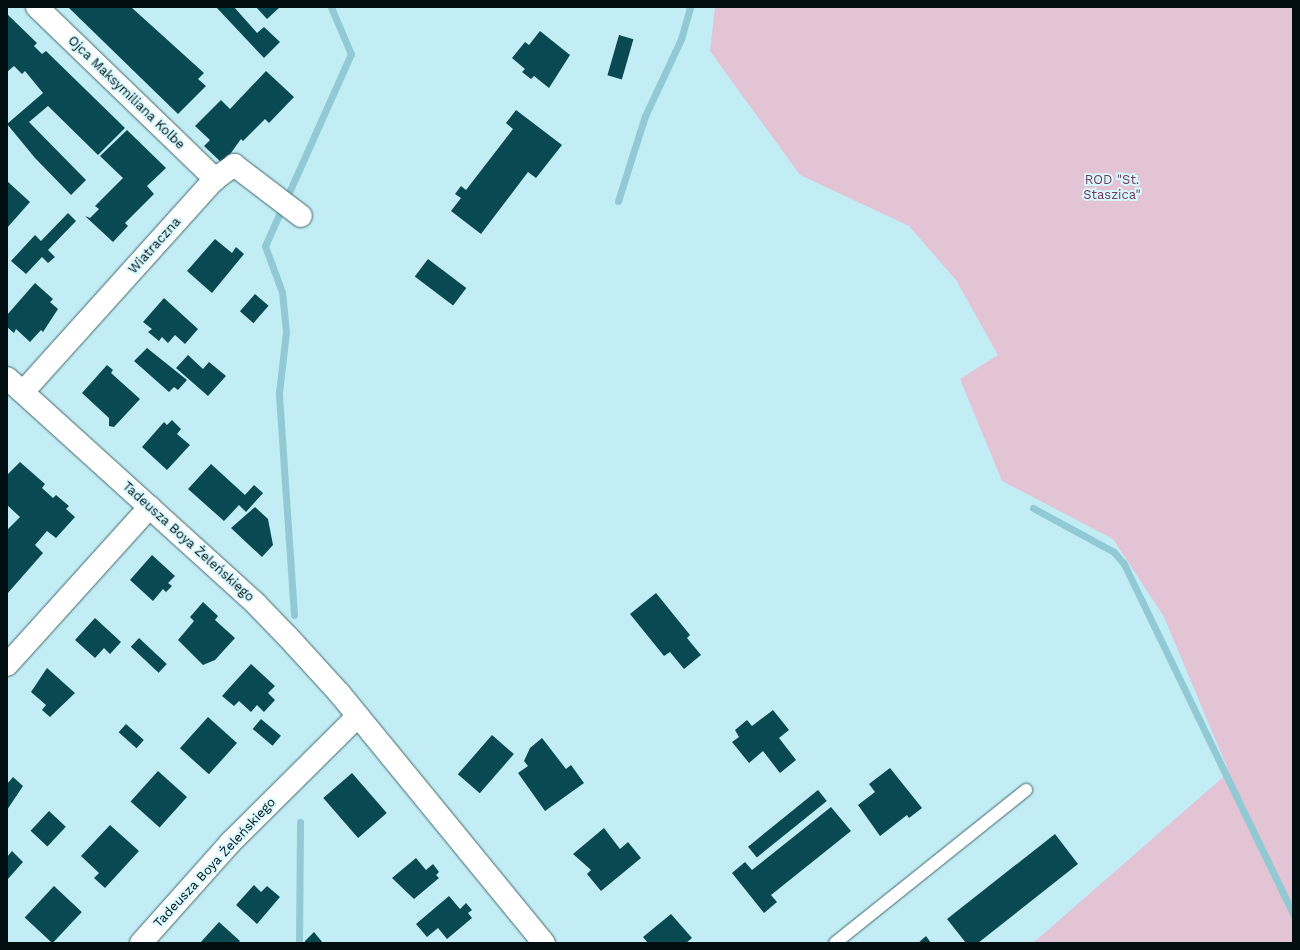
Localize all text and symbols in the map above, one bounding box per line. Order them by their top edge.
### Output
street label: Ojca Maksymiliana Kolbe [64,33,188,153]
park label: ROD "St. Staszica" [1083,173,1141,204]
street label: Wiatraczna [126,215,184,277]
street label: Tadeusza Boya Żeleńskiego [119,479,257,605]
street label: Tadeusza Boya Żeleńskiego [151,795,279,931]

